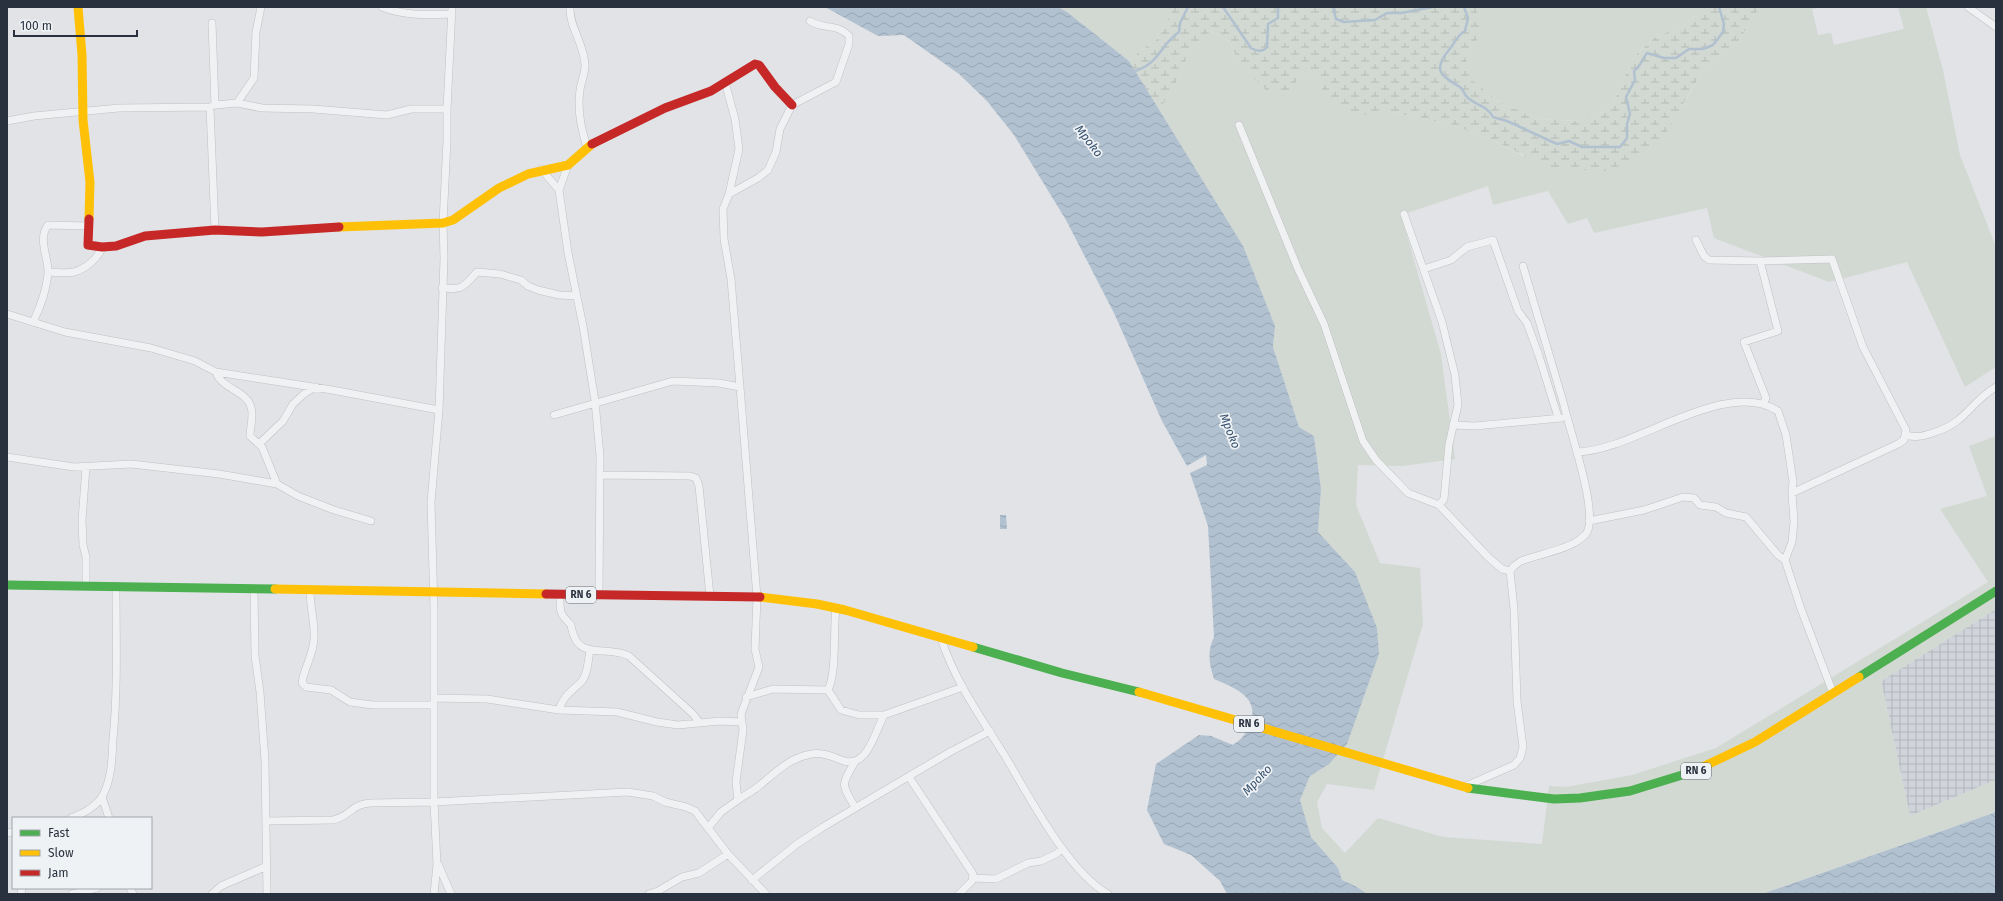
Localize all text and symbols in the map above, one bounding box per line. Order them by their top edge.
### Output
scale bar [14,12,137,38]
text: 100 m [20,19,52,33]
water label: Mpoko [1072,122,1106,160]
water label: Mpoko [1217,411,1243,451]
road number: RN 6 [566,587,596,603]
road number: RN 6 [1234,716,1264,732]
water label: Mpoko [1239,762,1275,798]
road number: RN 6 [1681,763,1711,779]
legend [12,817,152,889]
text: Fast [48,826,70,840]
text: Slow [48,846,74,860]
text: Jam [48,866,68,880]

